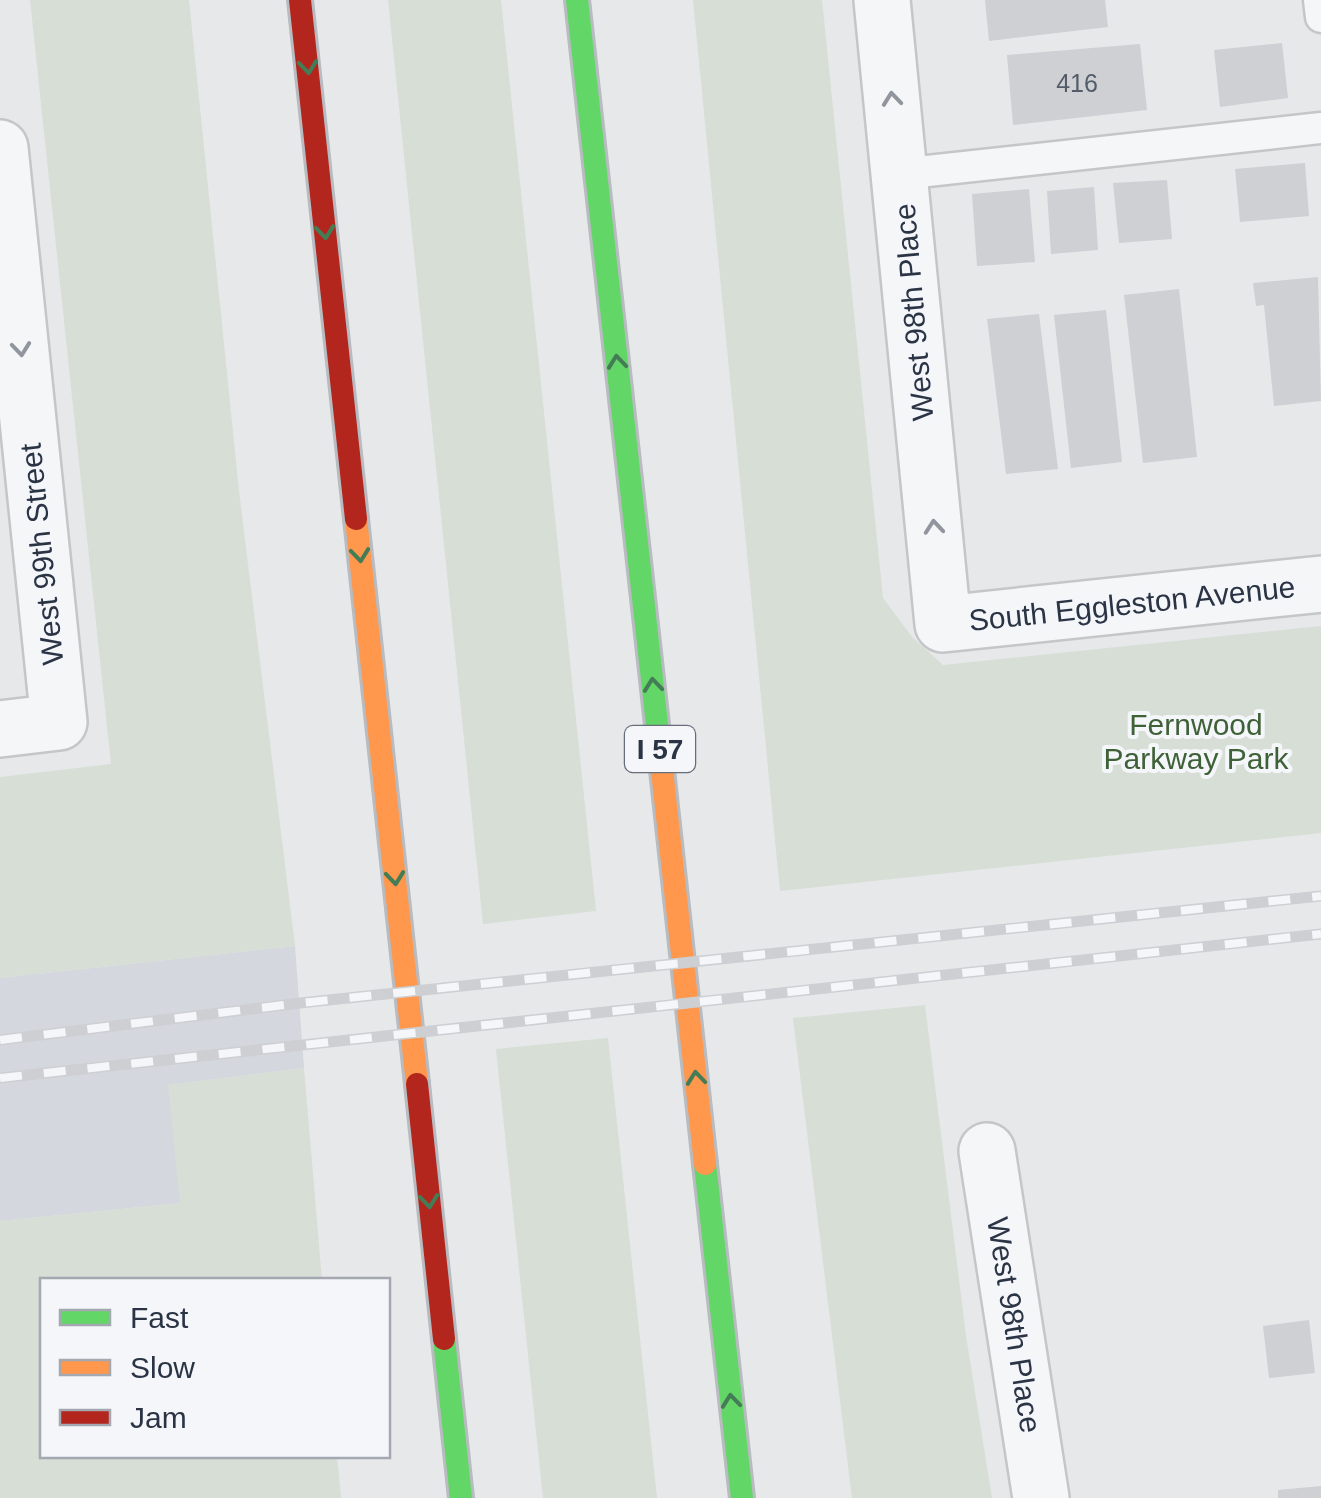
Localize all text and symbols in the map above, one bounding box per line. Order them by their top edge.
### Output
one-way arrow [297,60,318,76]
house number: 416 [1056,69,1098,97]
one-way arrow [882,91,903,107]
street label: West 98th Place [888,202,939,422]
one-way arrow [314,224,336,240]
one-way arrow [10,342,31,358]
one-way arrow [607,354,628,370]
street label: West 99th Street [13,441,70,667]
one-way arrow [923,519,945,535]
one-way arrow [349,547,370,563]
street label: South Eggleston Avenue [967,570,1297,637]
one-way arrow [643,677,664,693]
park label: Fernwood Parkway Park [1103,708,1290,775]
road number: I 57 [625,726,695,772]
one-way arrow [384,871,405,887]
one-way arrow [686,1070,707,1086]
one-way arrow [418,1194,439,1210]
street label: West 98th Place [981,1215,1048,1435]
legend [40,1278,390,1458]
text: Fast [130,1301,189,1334]
text: Slow [130,1351,195,1384]
one-way arrow [721,1393,742,1409]
text: Jam [130,1401,187,1434]

